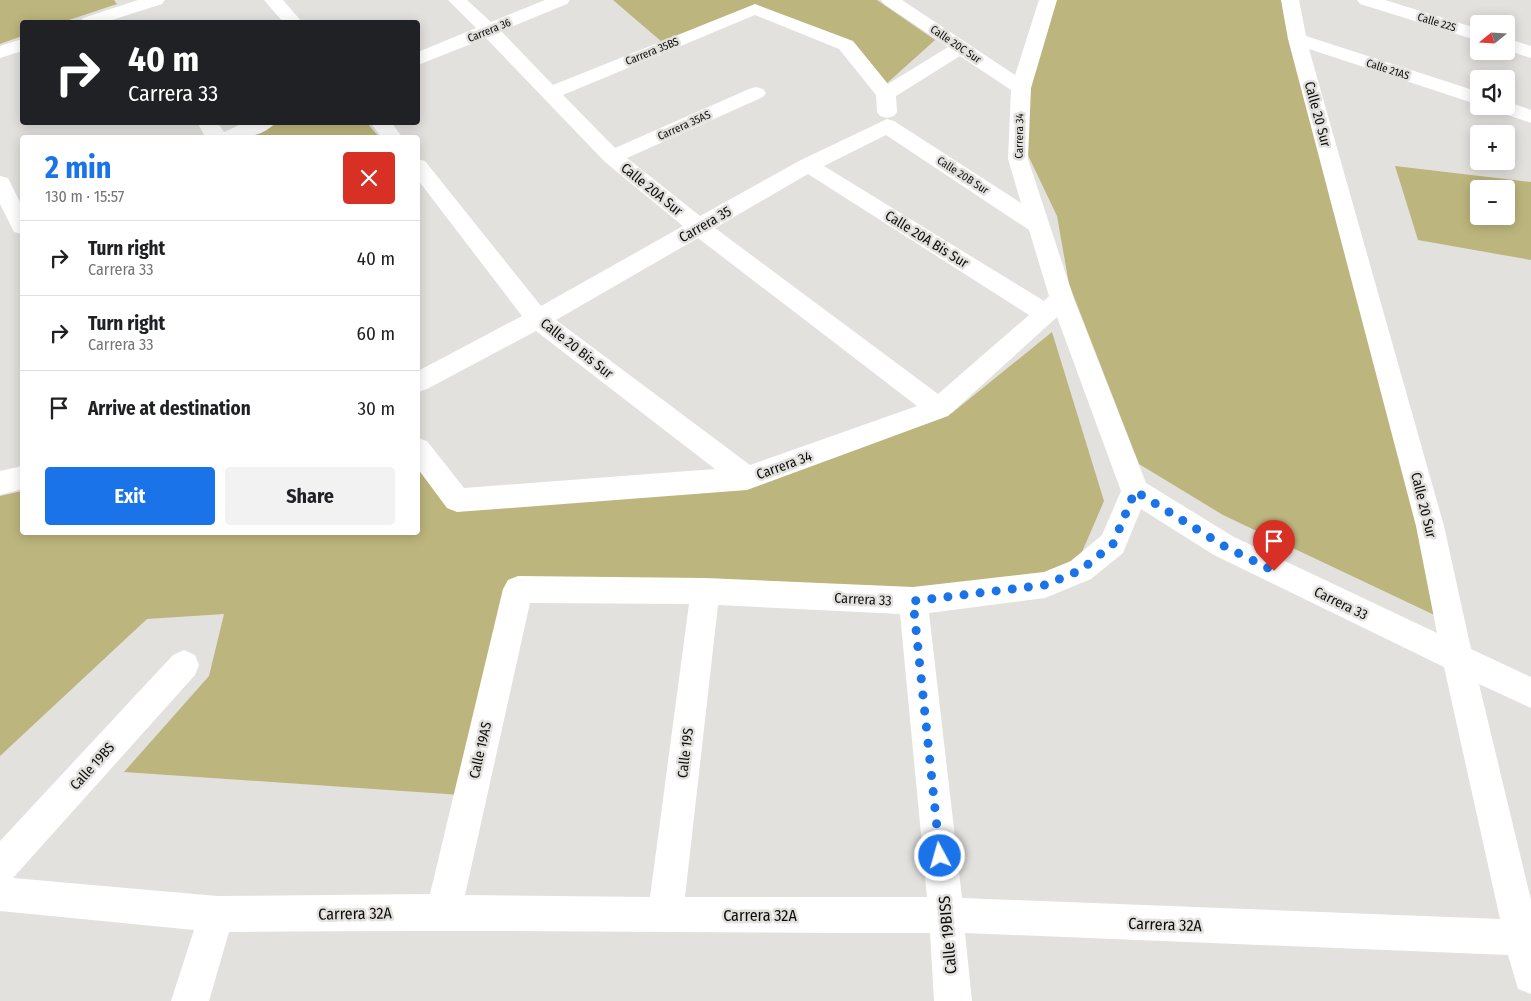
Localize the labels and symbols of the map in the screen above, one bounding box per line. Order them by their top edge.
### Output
street label: Calle 22S [1416,10,1458,35]
north arrow [1470,15,1515,60]
street label: Carrera 36 [466,16,513,45]
street label: Calle 20C Sur [928,23,984,66]
street label: Carrera 35BS [624,35,681,68]
street label: Calle 21AS [1365,56,1412,83]
street label: Calle 20 Sur [1301,80,1334,149]
street label: Carrera 35AS [656,108,713,143]
street label: Carrera 34 [1013,113,1026,159]
street label: Calle 20B Sur [935,154,991,197]
street label: Calle 20A Sur [617,159,686,220]
street label: Carrera 35 [676,203,734,246]
street label: Calle 20A Bis Sur [882,207,972,272]
street label: Calle 20 Bis Sur [537,315,617,382]
street label: Carrera 34 [754,448,814,483]
street label: Calle 20 Sur [1407,470,1440,540]
pin [1253,520,1295,571]
street label: Carrera 33 [1311,583,1370,624]
street label: Carrera 33 [834,590,892,609]
street label: Calle 19AS [466,720,495,780]
street label: Calle 19S [674,727,697,779]
street label: Calle 19BS [67,739,118,794]
position arrow [913,829,965,881]
street label: Calle 19BISS [935,895,960,975]
street label: Carrera 32A [318,903,393,924]
street label: Carrera 32A [723,906,797,925]
street label: Carrera 32A [1128,914,1203,935]

